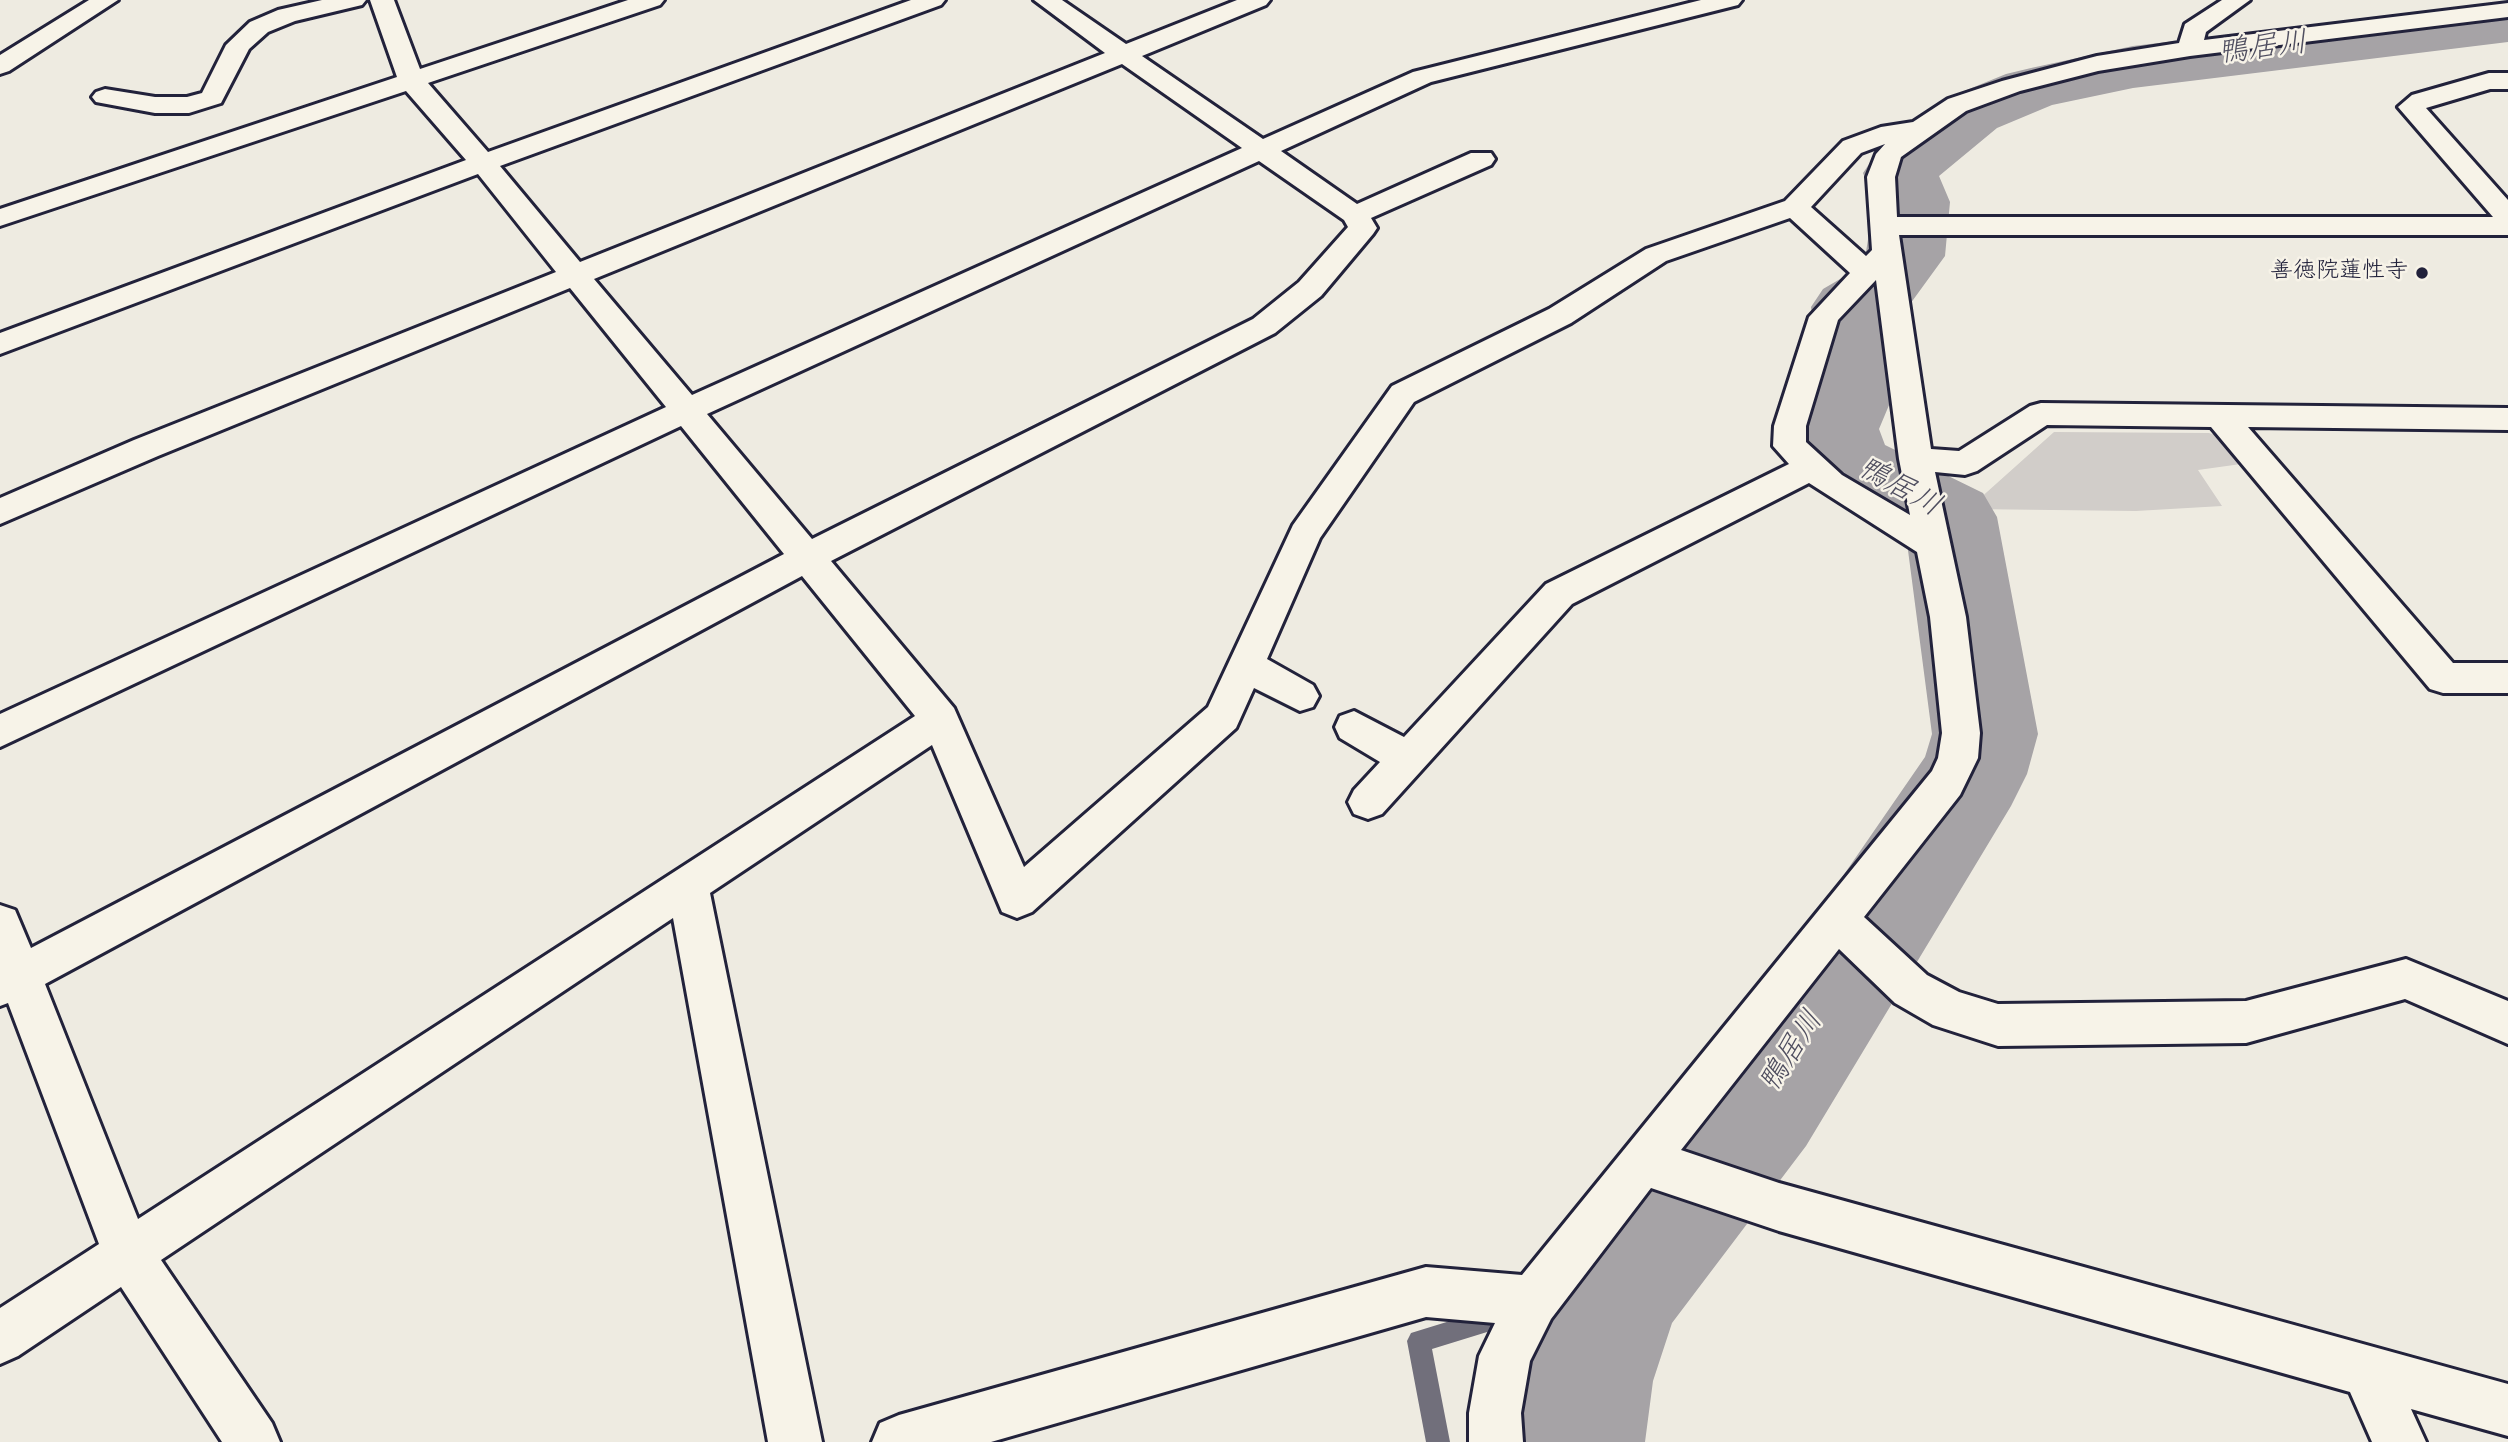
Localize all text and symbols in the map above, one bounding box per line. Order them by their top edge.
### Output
water label: 鴨居川 [2216,28,2310,74]
place label: 善徳院蓮性寺 [2270,259,2408,287]
marker: 善徳院蓮性寺 [2414,265,2430,281]
water label: 鴨居川 [1850,452,1946,528]
water label: 鴨居川 [1754,1005,1834,1101]

